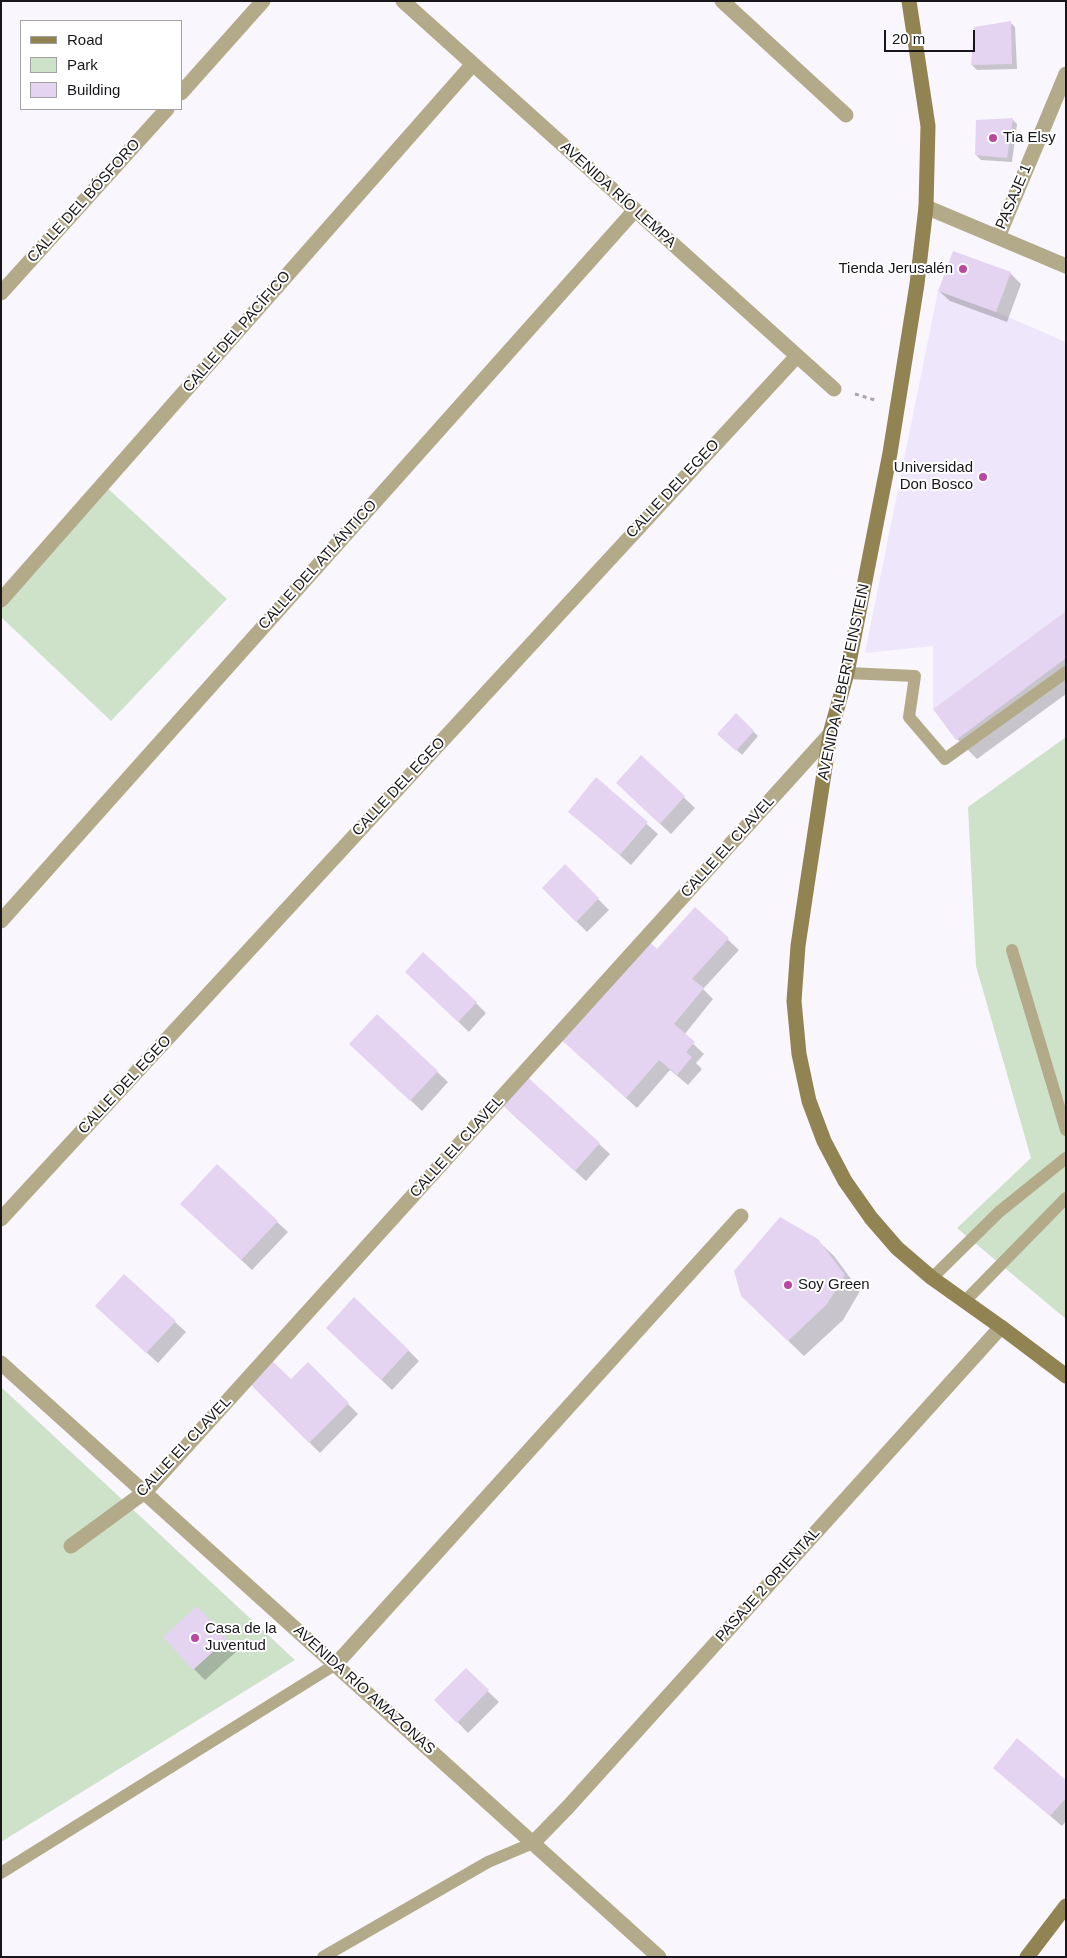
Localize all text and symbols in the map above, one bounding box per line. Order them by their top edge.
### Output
legend [20,20,182,110]
scale bar [887,20,978,52]
text: 20 m [892,30,925,47]
text: Road [67,31,103,48]
text: Park [67,56,98,73]
text: Building [67,81,120,98]
place label: Tia Elsy [1003,129,1056,147]
marker: Tia Elsy [987,132,999,144]
street label: CALLE DEL BÓSFORO [24,136,144,266]
street label: AVENIDA RÍO LEMPA [556,138,680,252]
street label: PASAJE 1 [992,162,1036,232]
place label: Tienda Jerusalén [838,260,953,278]
marker: Tienda Jerusalén [957,263,969,275]
street label: CALLE DEL PACÍFICO [179,268,295,396]
street label: CALLE DEL EGEO [623,436,723,542]
place label: Universidad Don Bosco [894,459,973,494]
marker: Universidad Don Bosco [977,471,989,483]
street label: CALLE DEL ATLÁNTICO [255,497,381,633]
street label: AVENIDA ALBERT EINSTEIN [814,582,874,782]
street label: CALLE DEL EGEO [349,734,449,840]
street label: CALLE EL CLAVEL [678,792,778,902]
street label: CALLE DEL EGEO [75,1032,175,1138]
street label: CALLE EL CLAVEL [407,1092,507,1202]
place label: Soy Green [798,1276,870,1294]
marker: Soy Green [782,1279,794,1291]
street label: CALLE EL CLAVEL [133,1393,235,1501]
street label: PASAJE 2 ORIENTAL [712,1524,824,1646]
place label: Casa de la Juventud [205,1620,277,1655]
street label: AVENIDA RÍO AMAZONAS [290,1622,438,1758]
marker: Casa de la Juventud [189,1632,201,1644]

